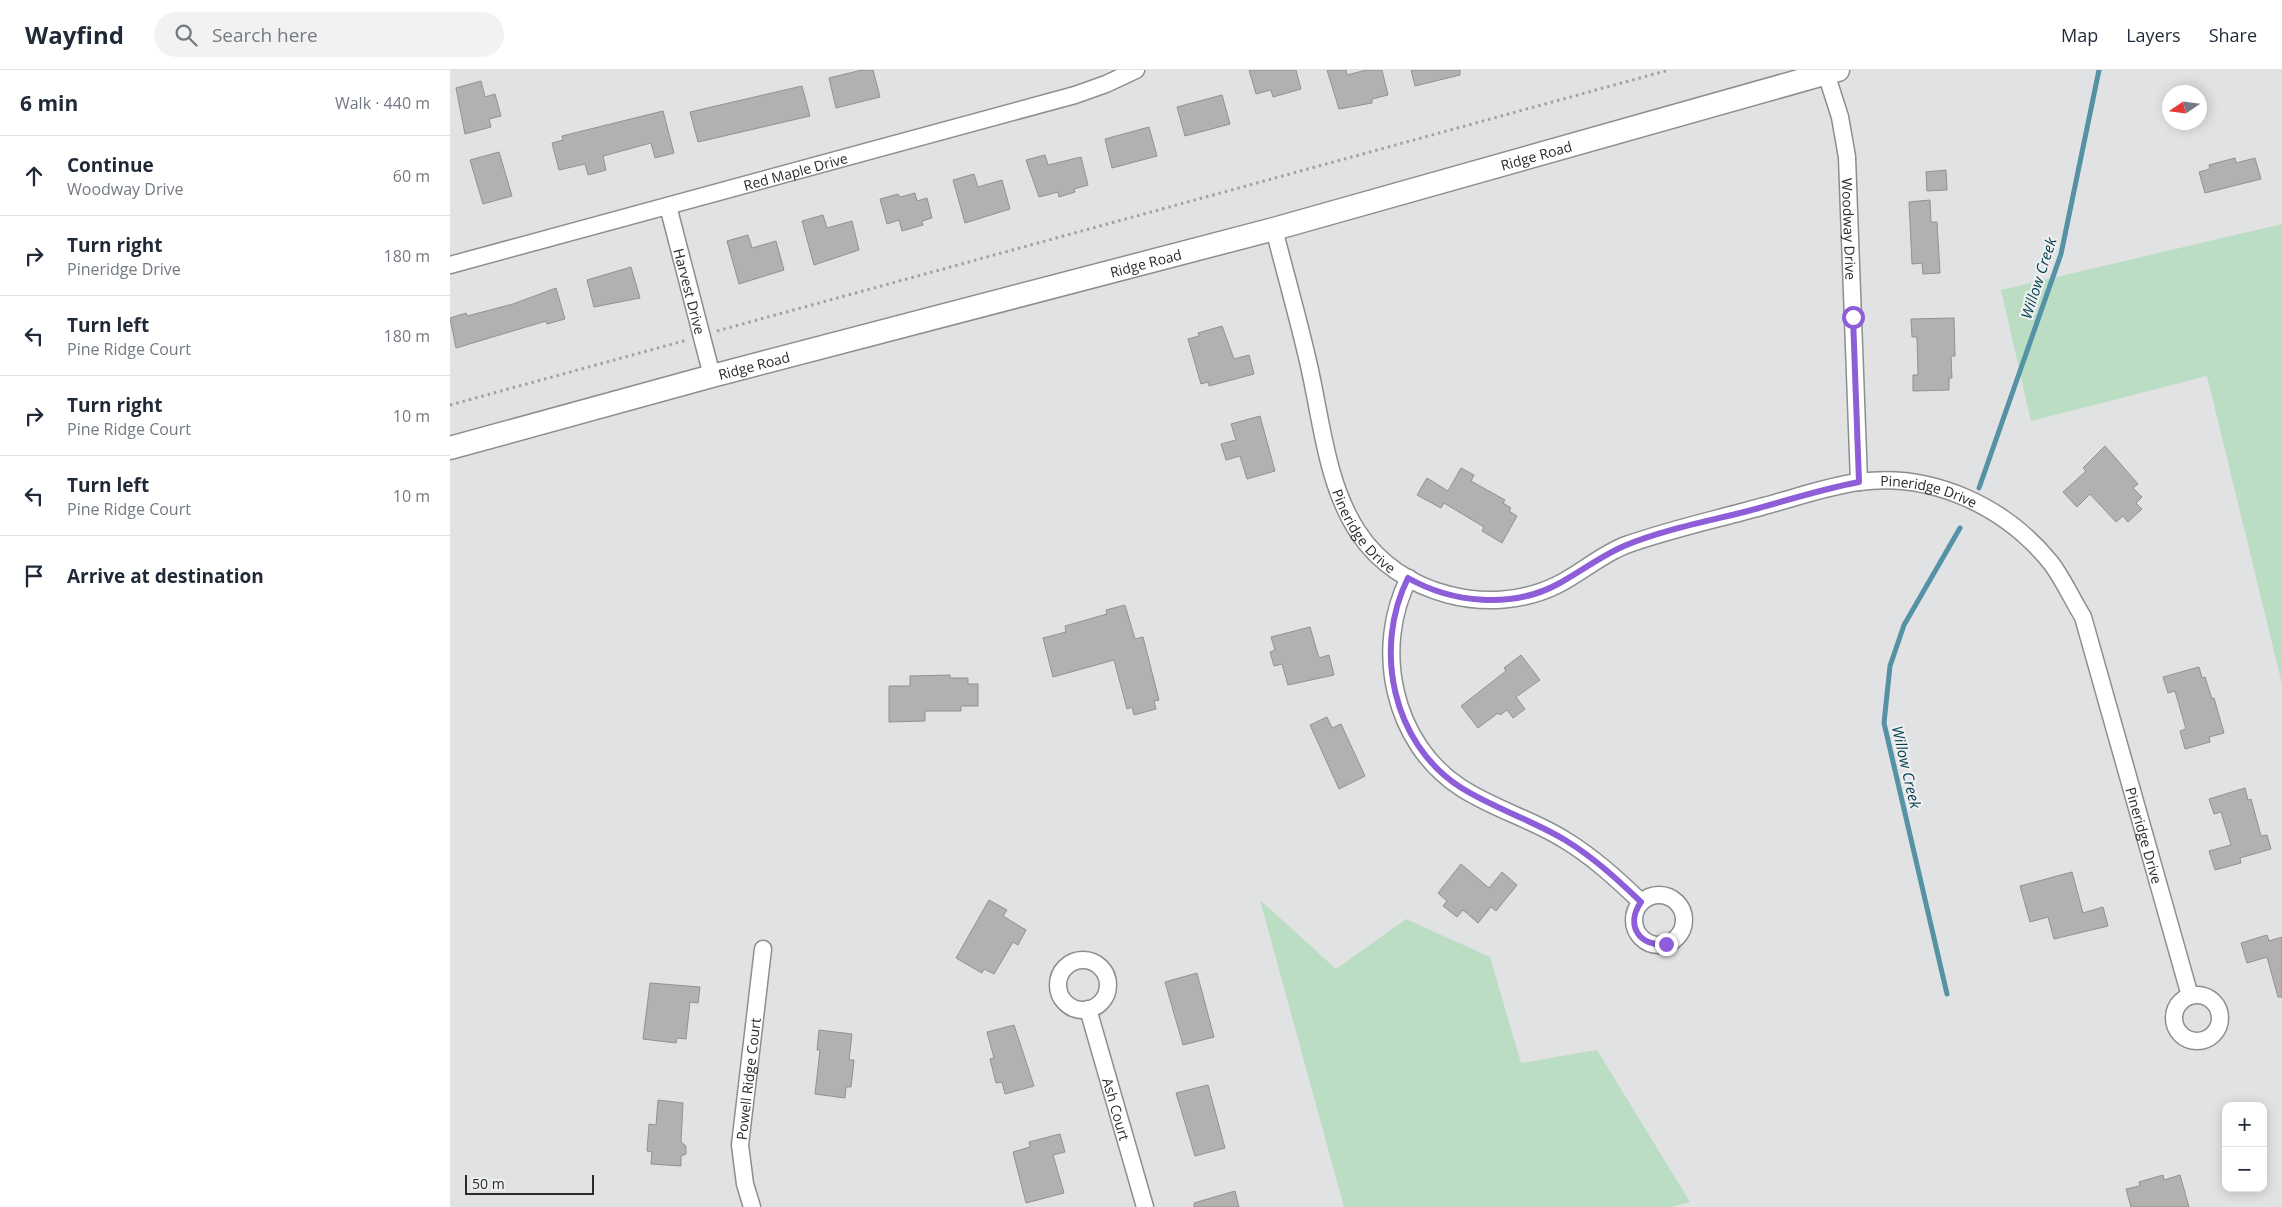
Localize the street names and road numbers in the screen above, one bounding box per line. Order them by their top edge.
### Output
street label: Ridge Road [1498,136,1574,174]
street label: Red Maple Drive [741,148,850,194]
street label: Woodway Drive [1838,178,1861,280]
street label: Ridge Road [1108,244,1184,281]
street label: Harvest Drive [670,246,710,336]
street label: Ridge Road [716,347,792,384]
street label: Pineridge Drive [1880,471,1981,511]
street label: Pineridge Drive [1328,486,1400,577]
street label: Pineridge Drive [2122,785,2167,886]
street label: Powell Ridge Court [731,1017,764,1141]
street label: Ash Court [1099,1075,1135,1142]

